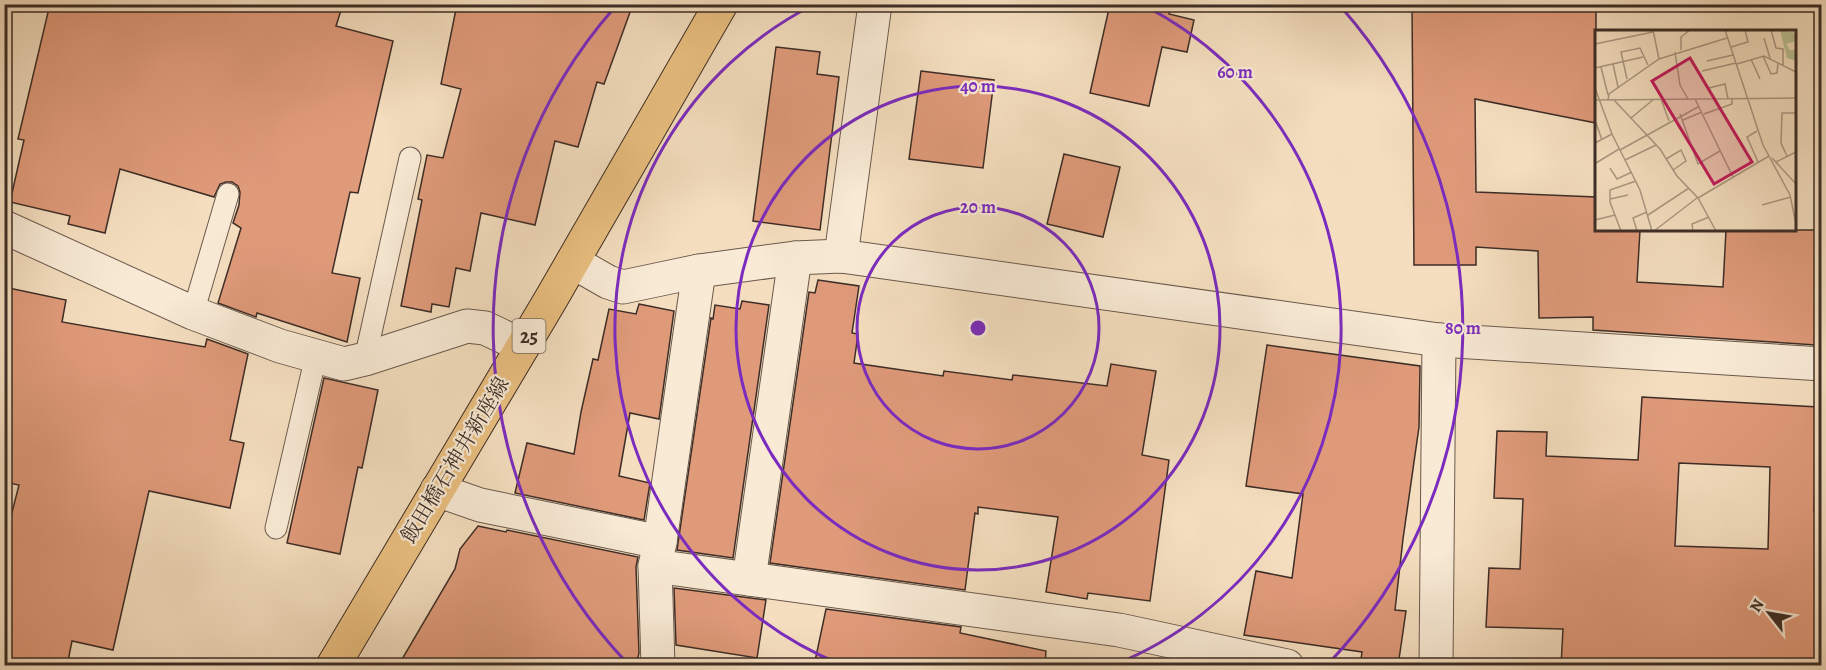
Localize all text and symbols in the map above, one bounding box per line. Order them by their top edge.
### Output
inset map [1595,30,1796,231]
text: 60 m [1217,60,1253,84]
text: 40 m [960,74,996,98]
text: 20 m [960,195,996,219]
text: 80 m [1445,316,1481,340]
centre of rings [968,318,988,338]
road number: 25 [512,319,546,353]
street label: 飯田橋石神井新座線 [394,372,516,548]
north arrow [1739,583,1799,643]
text: N [1745,595,1770,616]

